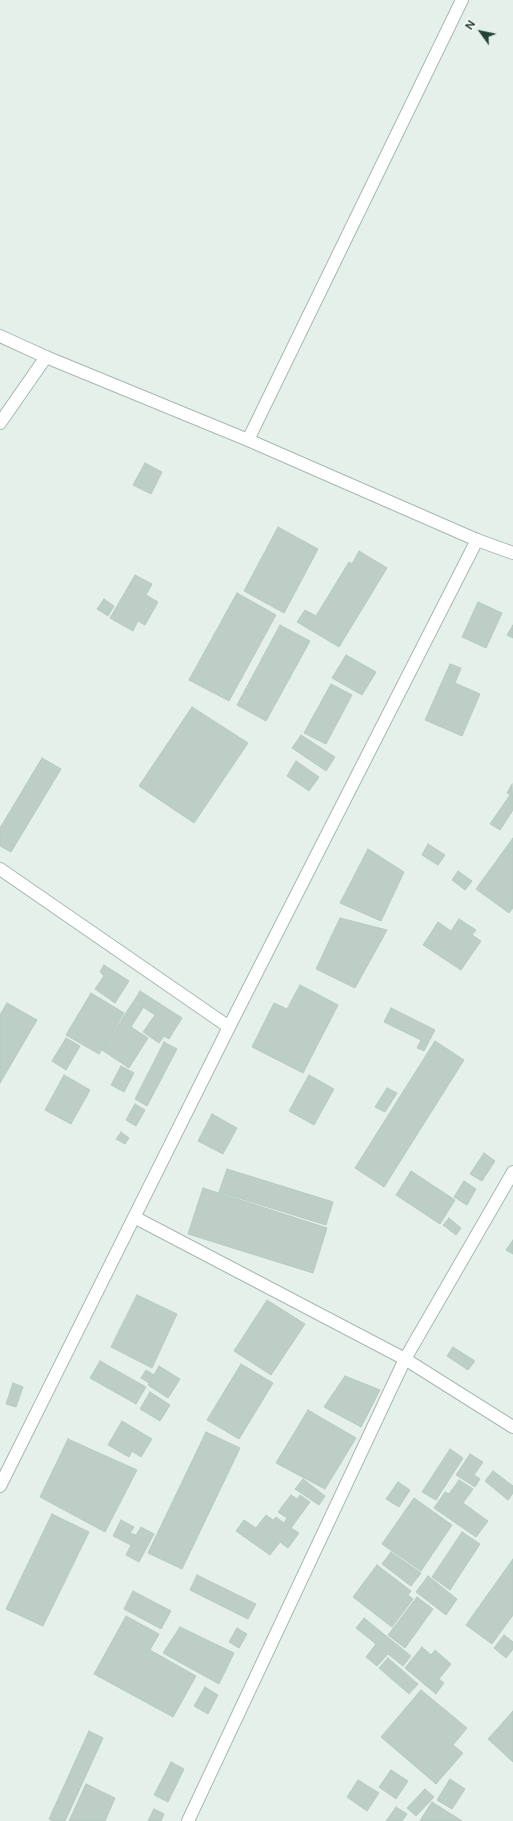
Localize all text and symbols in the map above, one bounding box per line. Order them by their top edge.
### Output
north arrow [461,12,501,52]
text: N [463,18,478,32]

